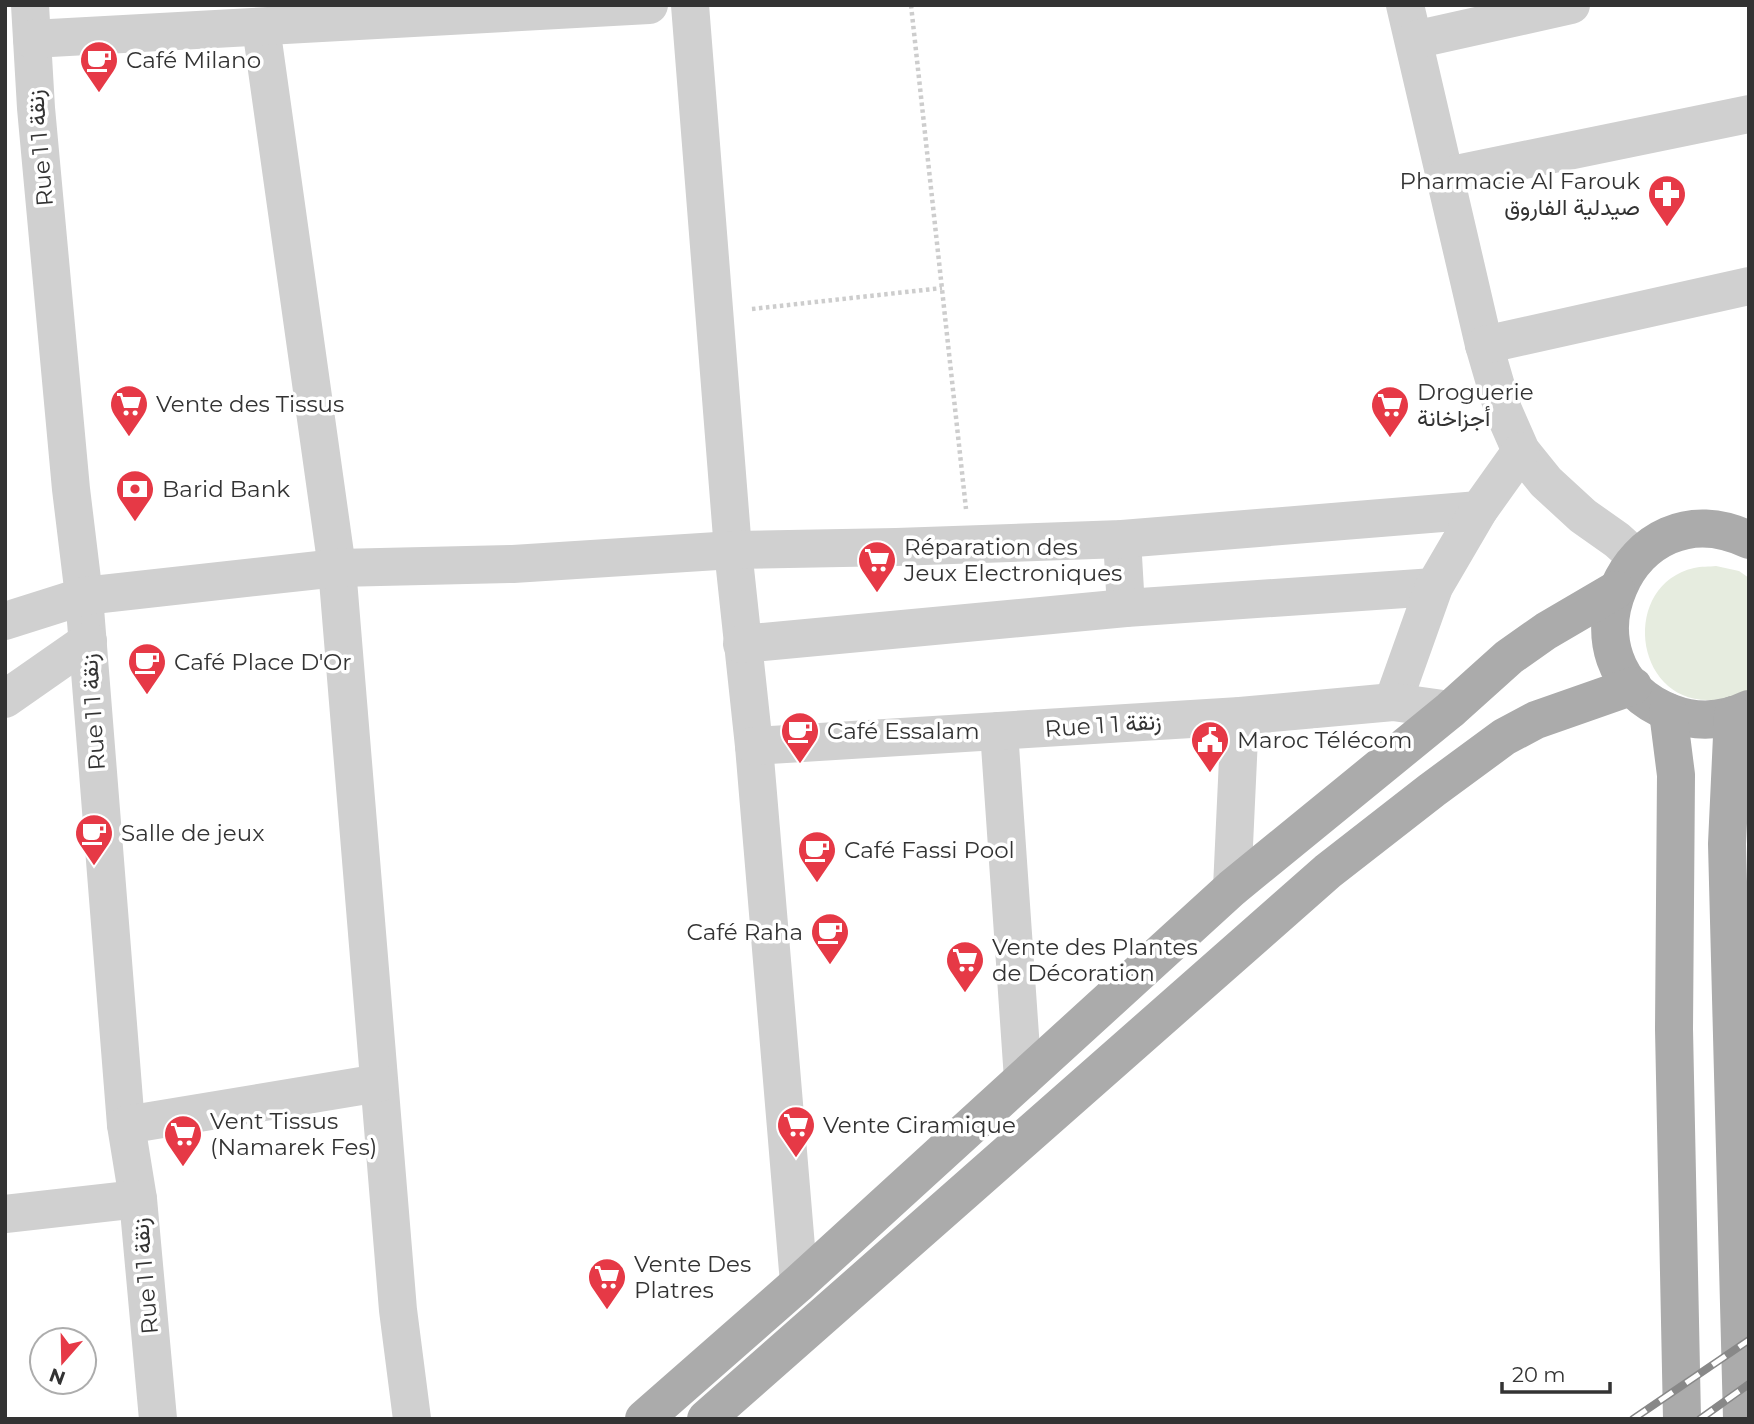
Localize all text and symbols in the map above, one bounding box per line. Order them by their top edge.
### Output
cafe icon: Café Milano [78,39,120,94]
place label: Café Milano [126,46,261,74]
street label: Rue 1 زنقة 1 [21,88,60,207]
place label: Pharmacie Al Farouk صيدلية الفاروق [1400,167,1640,222]
pharmacy icon: Pharmacie Al Farouk صيدلية الفاروق [1646,173,1688,228]
place label: Droguerie أجزاخانة [1417,378,1534,433]
supermarket icon: Vente des Tissus [108,383,150,438]
supermarket icon: Droguerie أجزاخانة [1369,384,1411,439]
place label: Vente des Tissus [156,390,344,418]
bank icon: Barid Bank [114,468,156,523]
place label: Barid Bank [162,475,290,503]
place label: Réparation des Jeux Electroniques [903,533,1122,587]
supermarket icon: Réparation des Jeux Electroniques [856,539,898,594]
cafe icon: Café Place D'Or [126,641,168,696]
place label: Café Place D'Or [174,648,352,676]
street label: Rue 1 زنقة 1 [75,653,112,771]
street label: Rue 1 زنقة 1 [1044,707,1162,744]
cafe icon: Café Essalam [779,710,821,765]
place label: Café Essalam [827,717,980,745]
public building icon: Maroc Télécom [1189,719,1231,774]
place label: Maroc Télécom [1237,726,1412,754]
cafe icon: Salle de jeux [73,812,115,867]
place label: Salle de jeux [121,819,264,847]
cafe icon: Café Fassi Pool [796,829,838,884]
place label: Café Fassi Pool [844,836,1015,864]
cafe icon: Café Raha [809,911,851,966]
place label: Café Raha [687,918,803,946]
place label: Vente des Plantes de Décoration [992,933,1198,987]
supermarket icon: Vente des Plantes de Décoration [944,939,986,994]
supermarket icon: Vente Ciramique [775,1104,817,1159]
place label: Vent Tissus (Namarek Fes) [210,1107,377,1161]
place label: Vente Ciramique [823,1111,1016,1139]
supermarket icon: Vent Tissus (Namarek Fes) [162,1113,204,1168]
street label: Rue 1 زنقة 1 [126,1216,165,1335]
place label: Vente Des Platres [634,1250,751,1304]
supermarket icon: Vente Des Platres [586,1256,628,1311]
north arrow [28,1326,98,1396]
scale bar [1502,1350,1610,1394]
text: 20 m [1512,1362,1566,1387]
text: N [46,1363,69,1390]

